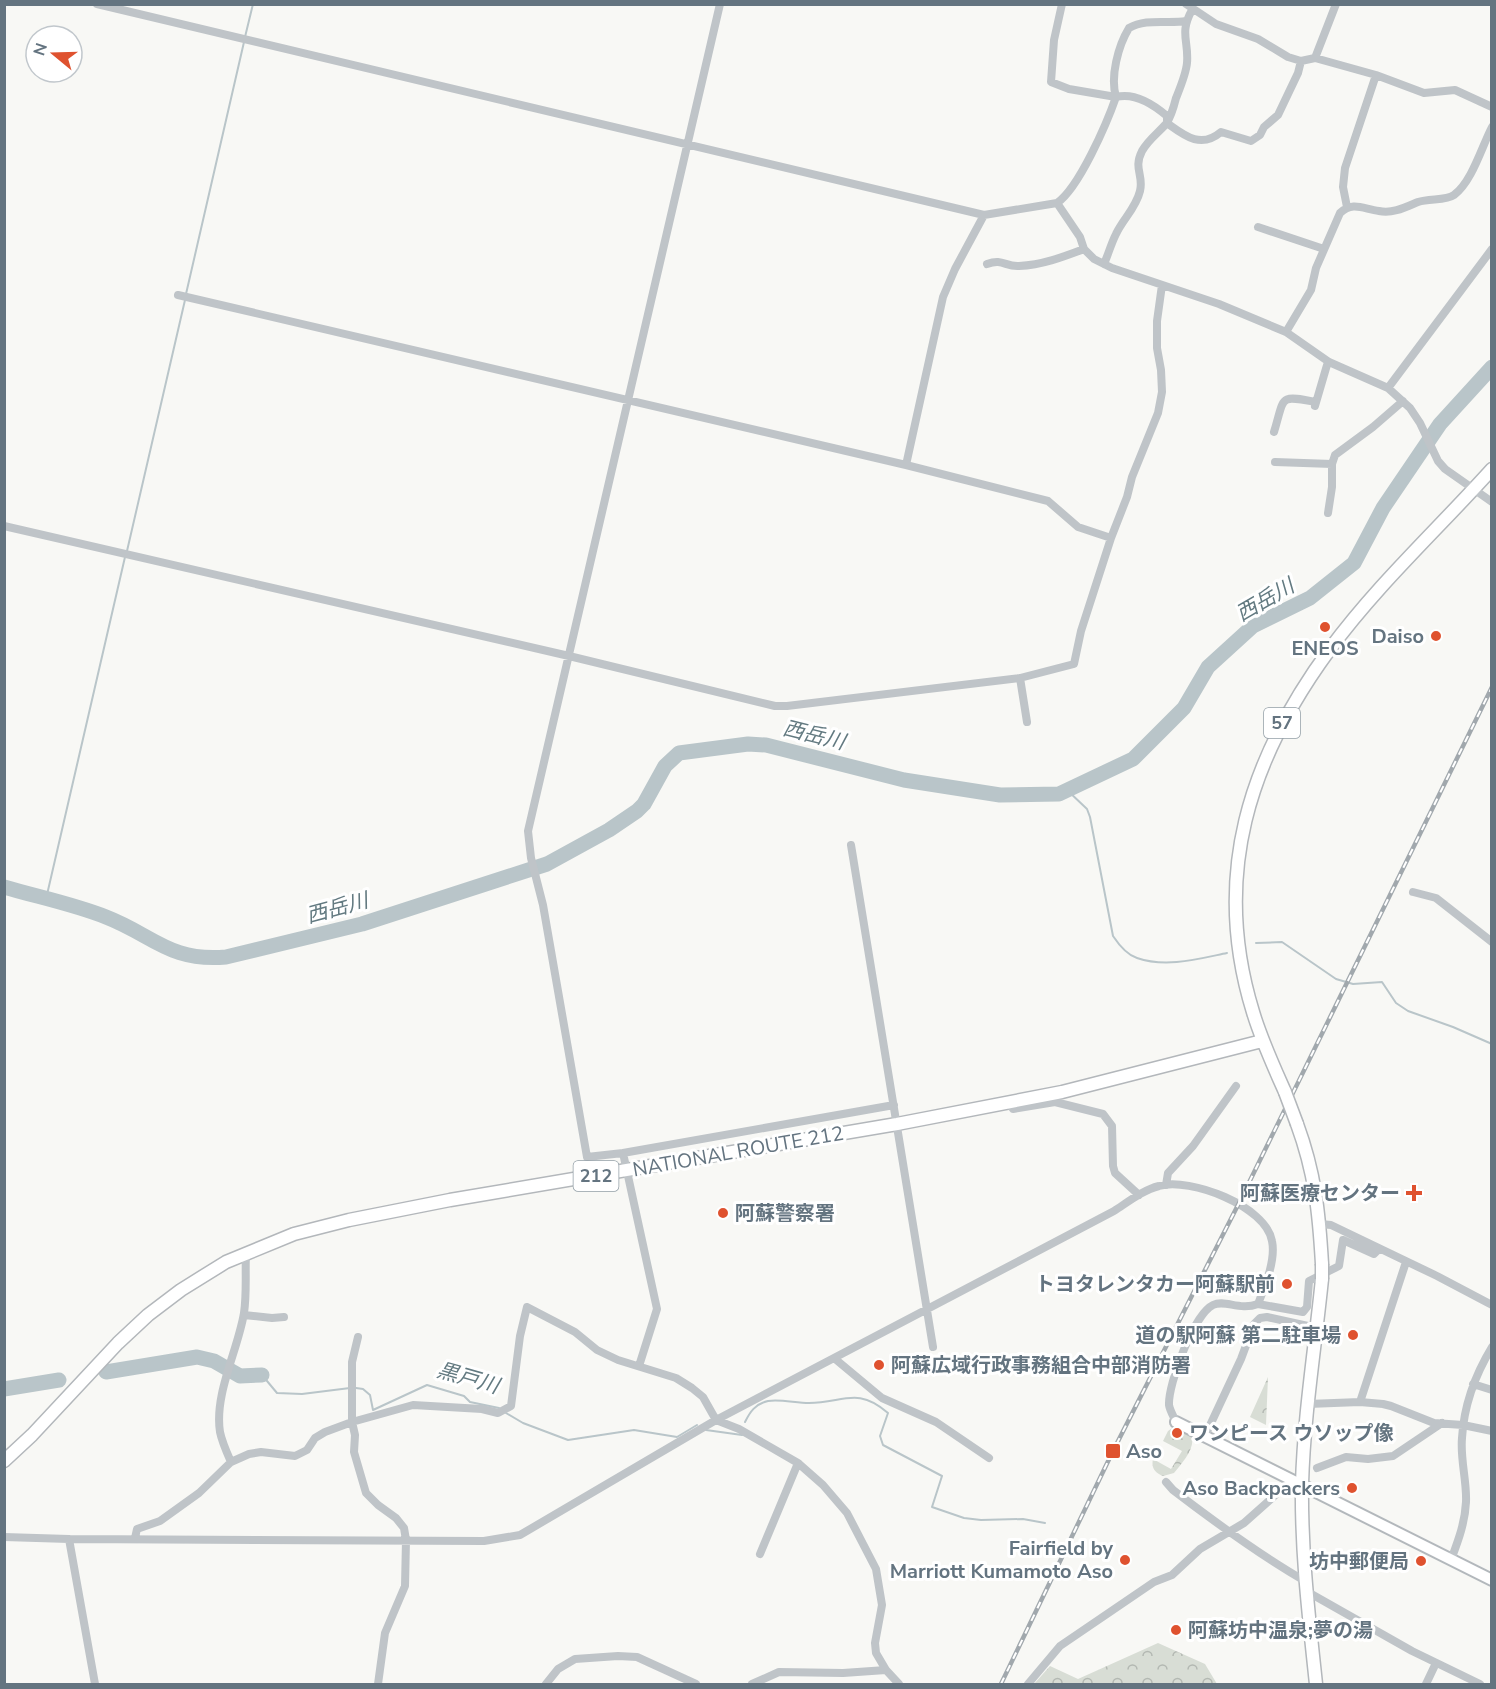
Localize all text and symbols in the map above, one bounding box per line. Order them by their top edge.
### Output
north arrow [24,24,84,84]
text: N [28,40,53,59]
water label: 西岳川 [1231,571,1301,628]
marker: ENEOS [1318,620,1332,634]
place label: Daiso [1371,623,1424,650]
marker: Daiso [1429,629,1443,643]
place label: ENEOS [1291,635,1359,662]
road number: 57 [1264,708,1300,738]
water label: 西岳川 [780,714,850,757]
water label: 西岳川 [303,886,373,930]
street label: NATIONAL ROUTE 212 [630,1120,846,1183]
road number: 212 [574,1161,618,1191]
place label: 阿蘇医療センター [1240,1180,1400,1207]
marker: 阿蘇医療センター [1405,1184,1423,1202]
place label: 阿蘇警察署 [735,1200,835,1227]
marker: 阿蘇警察署 [716,1206,730,1220]
place label: トヨタレンタカー阿蘇駅前 [1035,1271,1275,1298]
marker: トヨタレンタカー阿蘇駅前 [1280,1277,1294,1291]
place label: 道の駅阿蘇 第二駐車場 [1136,1322,1341,1349]
marker: 道の駅阿蘇 第二駐車場 [1346,1328,1360,1342]
place label: 阿蘇広域行政事務組合中部消防署 [891,1352,1191,1379]
water label: 黒戸川 [434,1356,504,1401]
marker: 阿蘇広域行政事務組合中部消防署 [872,1358,886,1372]
place label: ワンピース ウソップ像 [1189,1420,1393,1447]
marker: ワンピース ウソップ像 [1170,1426,1184,1440]
place label: Aso [1126,1438,1162,1465]
marker: Aso [1104,1442,1122,1460]
place label: Aso Backpackers [1183,1475,1340,1502]
marker: Aso Backpackers [1345,1481,1359,1495]
place label: Fairfield by Marriott Kumamoto Aso [890,1535,1113,1585]
place label: 坊中郵便局 [1309,1548,1409,1575]
marker: Fairfield by Marriott Kumamoto Aso [1118,1553,1132,1567]
marker: 坊中郵便局 [1414,1554,1428,1568]
place label: 阿蘇坊中温泉;夢の湯 [1188,1617,1373,1644]
marker: 阿蘇坊中温泉;夢の湯 [1169,1623,1183,1637]

